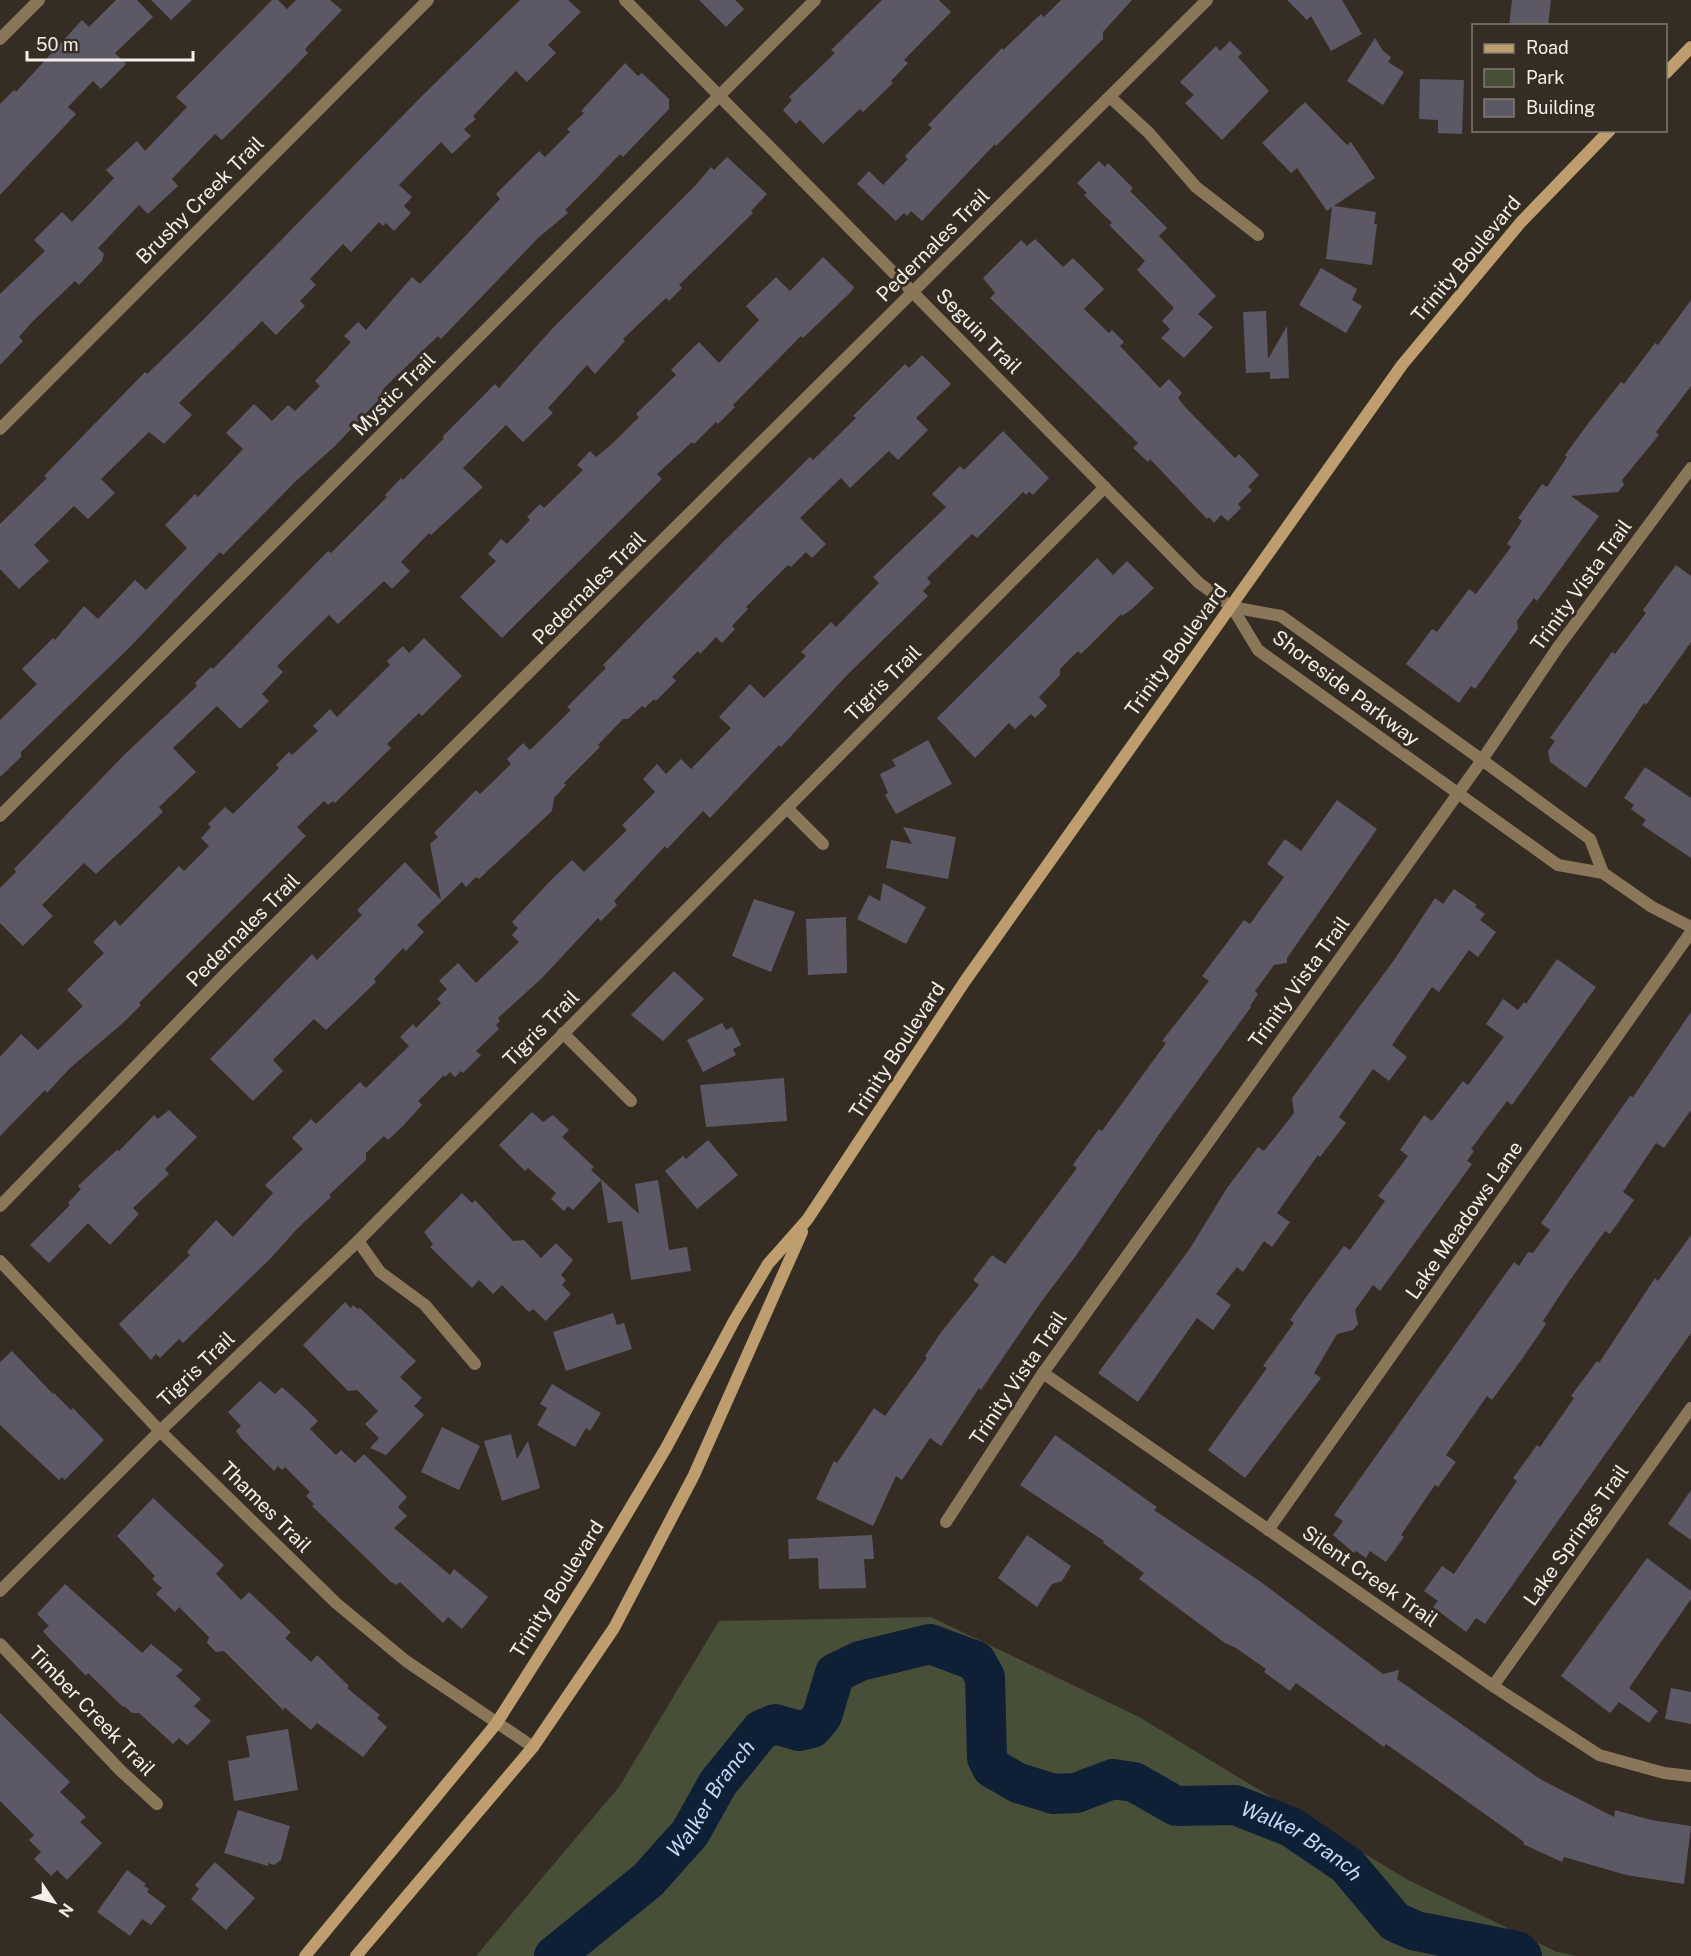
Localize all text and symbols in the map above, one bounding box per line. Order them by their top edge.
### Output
scale bar [27,24,194,62]
legend [1472,24,1667,132]
text: 50 m [36,34,79,55]
text: Road [1526,37,1569,58]
text: Park [1526,67,1564,88]
text: Building [1526,97,1595,118]
street label: Brushy Creek Trail [131,131,269,269]
street label: Pedernales Trail [871,183,995,307]
street label: Trinity Boulevard [1406,191,1526,327]
street label: Seguin Trail [931,283,1027,379]
street label: Mystic Trail [348,348,440,440]
street label: Trinity Vista Trail [1525,515,1637,655]
street label: Pedernales Trail [527,526,651,650]
street label: Trinity Boulevard [1120,579,1232,721]
street label: Shoreside Parkway [1268,625,1425,751]
street label: Tigris Trail [840,640,926,726]
street label: Pedernales Trail [181,868,305,992]
street label: Trinity Vista Trail [1243,912,1355,1052]
street label: Trinity Boulevard [844,977,950,1123]
street label: Tigris Trail [498,985,584,1071]
street label: Lake Meadows Lane [1400,1136,1528,1304]
street label: Trinity Vista Trail [964,1307,1072,1449]
street label: Tigris Trail [152,1326,240,1412]
street label: Thames Trail [216,1457,316,1557]
street label: Lake Springs Trail [1518,1460,1634,1610]
street label: Trinity Boulevard [505,1516,609,1662]
street label: Silent Creek Trail [1298,1520,1442,1632]
street label: Timber Creek Trail [24,1641,160,1781]
water label: Walker Branch [661,1735,760,1862]
water label: Walker Branch [1238,1796,1368,1886]
north arrow [24,1872,84,1932]
text: N [55,1900,77,1921]

